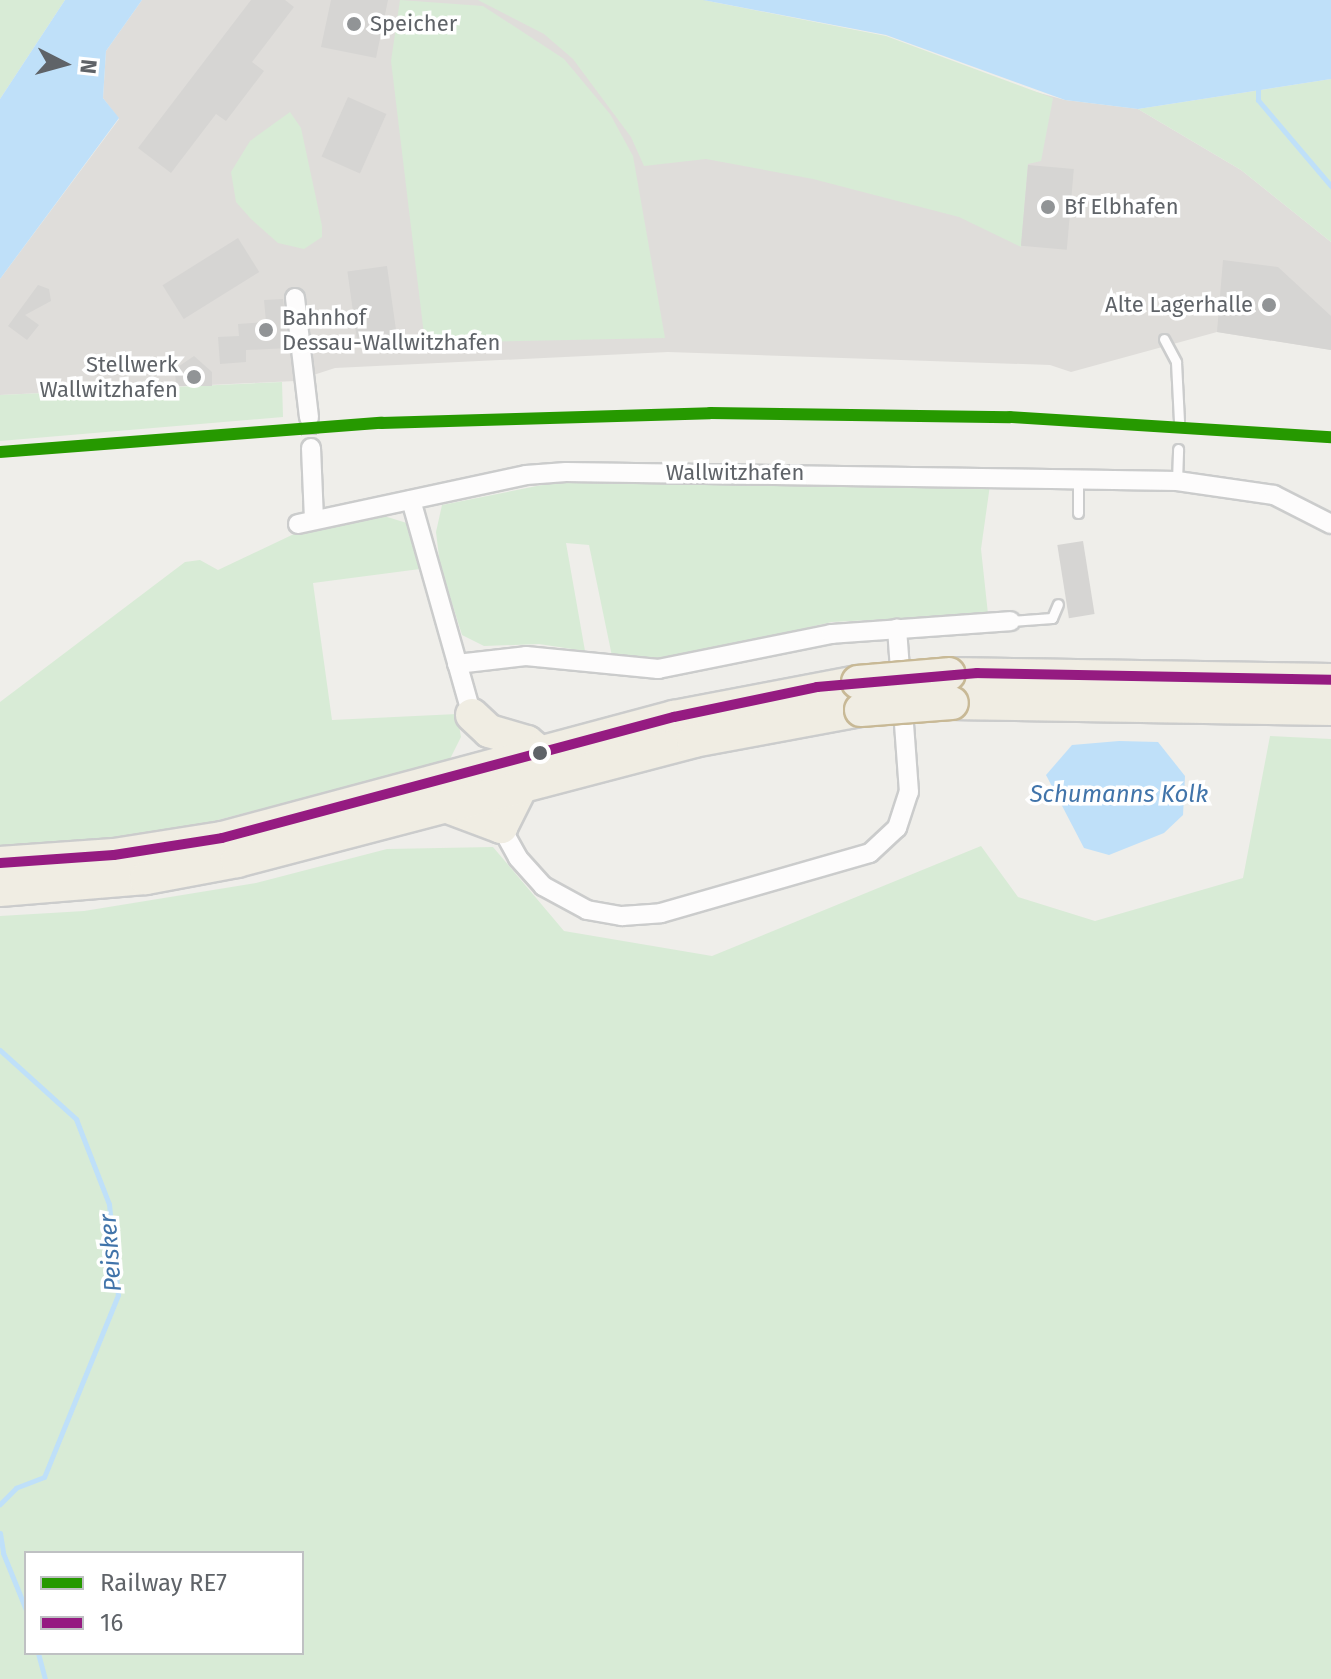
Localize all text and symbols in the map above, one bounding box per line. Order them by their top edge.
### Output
place label: Speicher [370,11,457,37]
marker: Speicher [345,15,363,33]
north arrow [24,24,104,104]
text: N [74,58,103,75]
place label: Bf Elbhafen [1064,194,1179,220]
marker: Bf Elbhafen [1039,198,1057,216]
place label: Alte Lagerhalle [1105,292,1253,318]
marker: Alte Lagerhalle [1260,296,1278,314]
place label: Bahnhof Dessau-Wallwitzhafen [282,304,500,356]
marker: Bahnhof Dessau-Wallwitzhafen [257,321,275,339]
place label: Stellwerk Wallwitzhafen [39,351,178,402]
marker: Stellwerk Wallwitzhafen [185,368,203,386]
street label: Wallwitzhafen [666,460,804,486]
unlabelled marker [532,745,548,761]
water label: Schumanns Kolk [1030,781,1208,809]
water label: Peisker [94,1213,128,1293]
legend [24,1551,304,1655]
text: Railway RE7 [100,1569,227,1597]
text: 16 [100,1609,123,1637]

